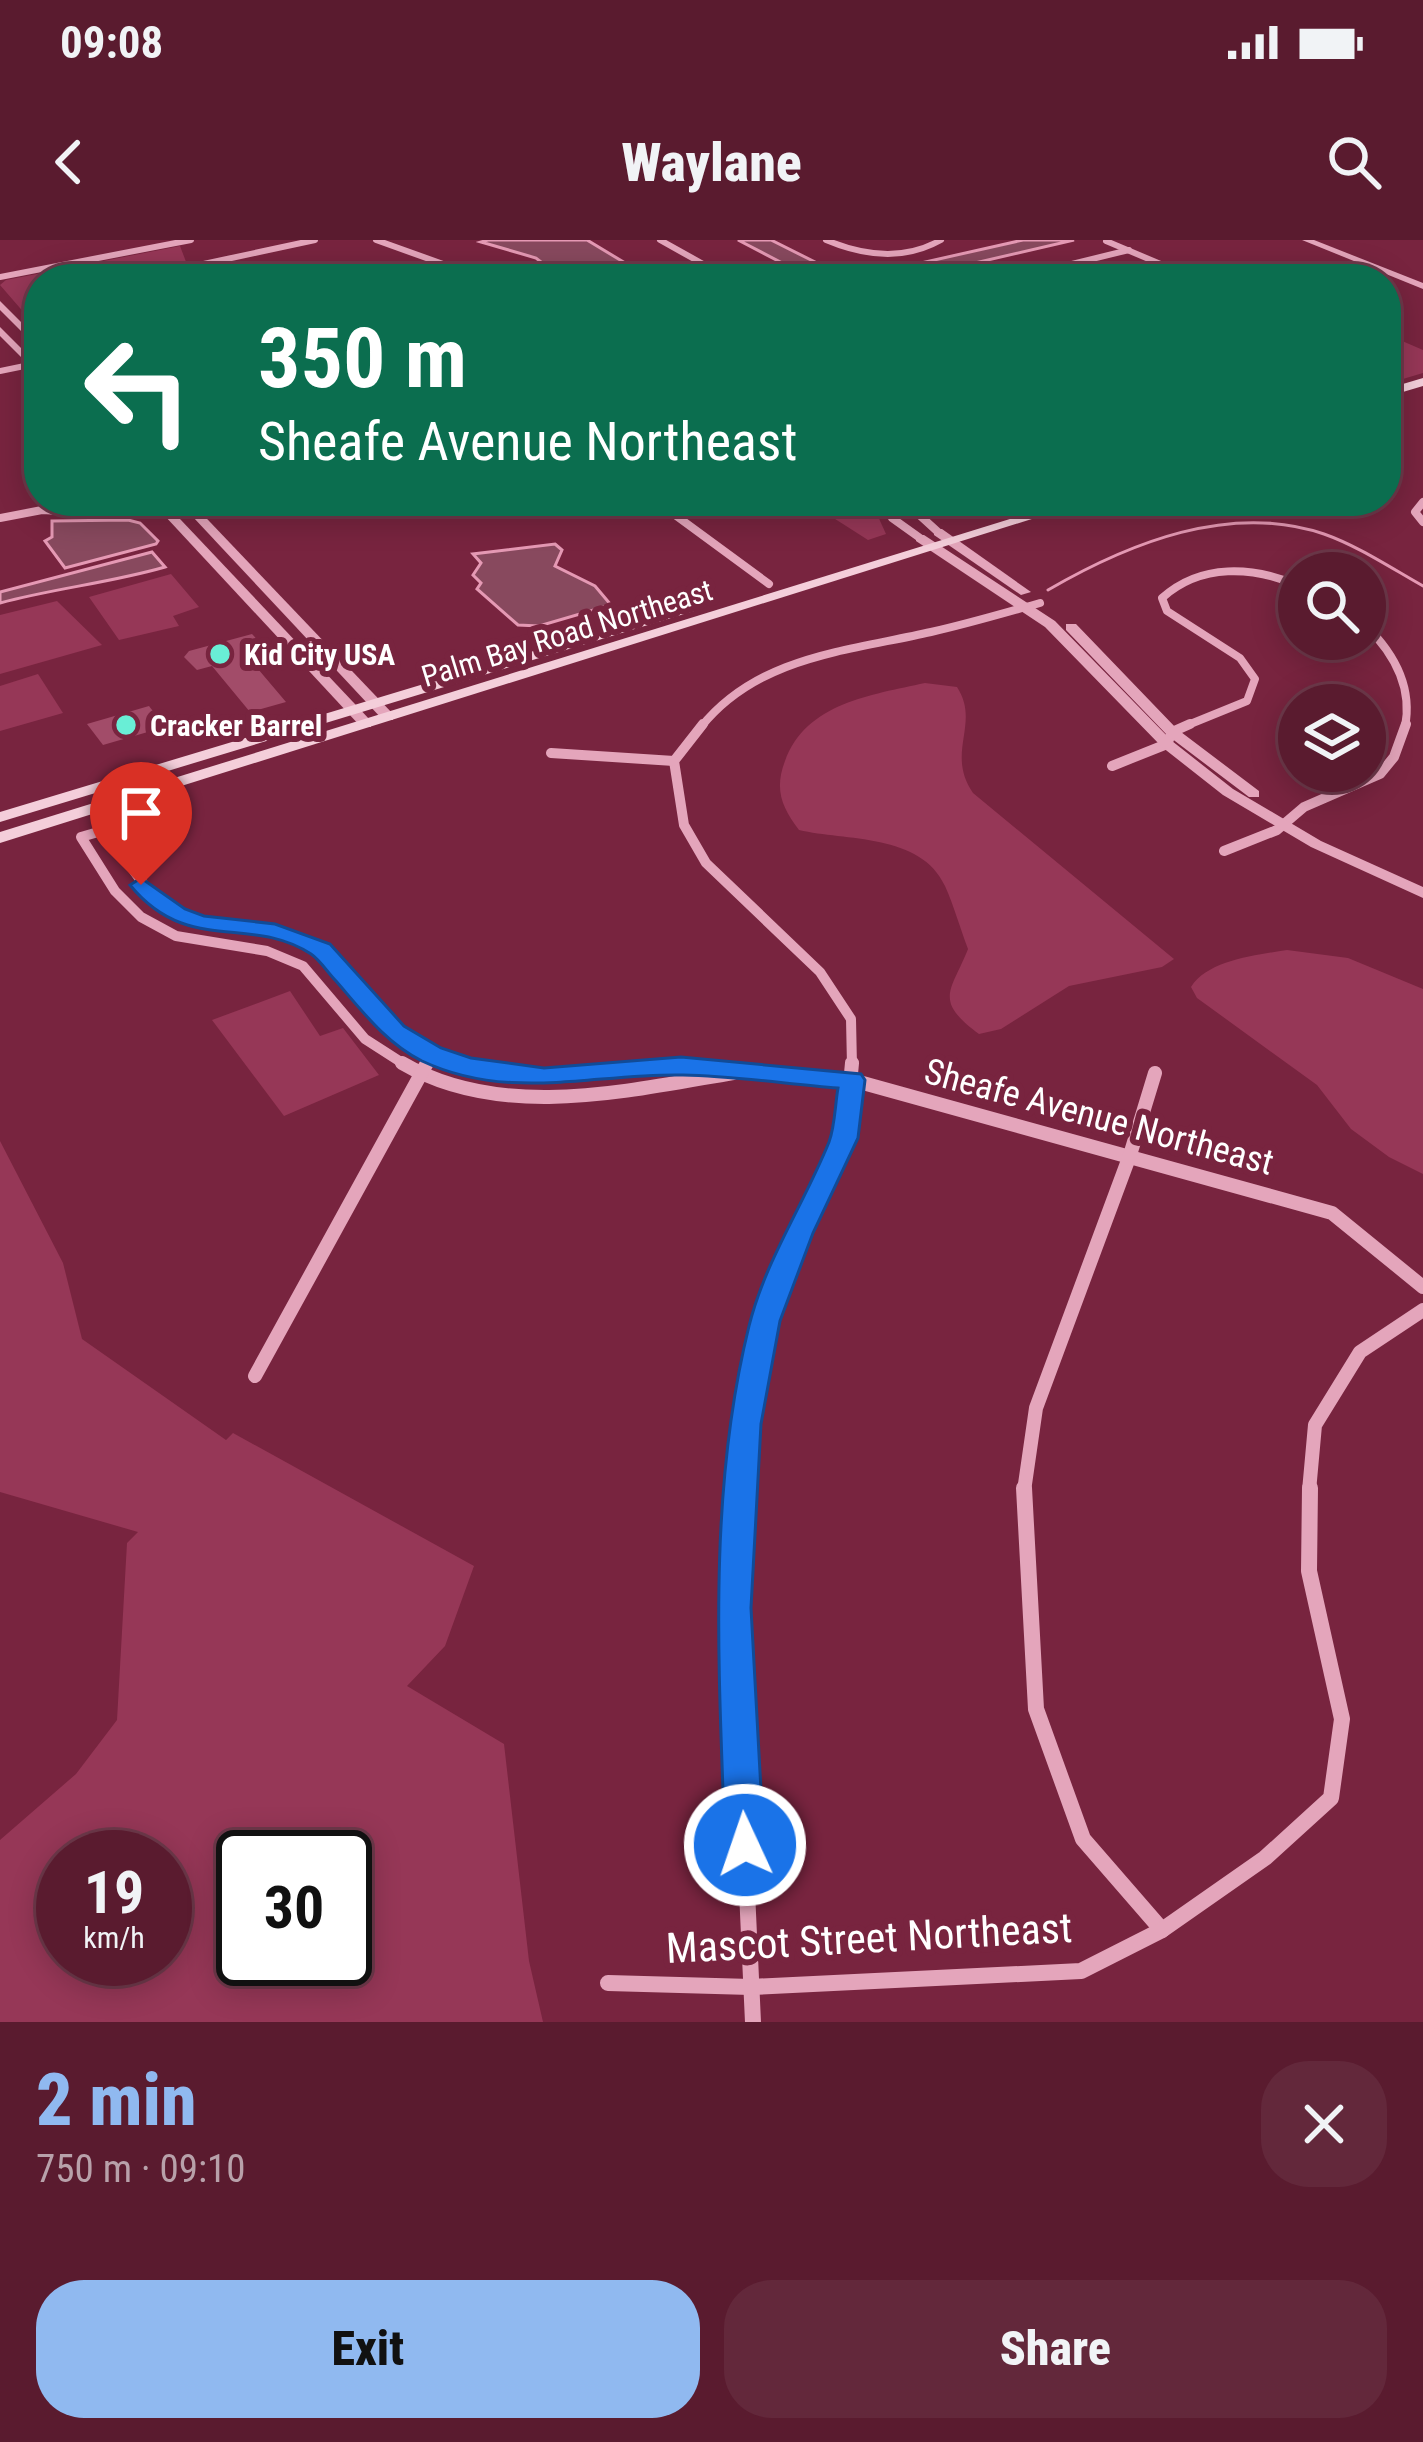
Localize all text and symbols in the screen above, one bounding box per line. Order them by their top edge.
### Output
text: 09:08 [60,16,163,69]
icon: back [36,129,102,195]
icon: search [1321,129,1387,195]
text: Waylane [621,131,802,194]
text: 350 m [258,309,467,408]
icon: left [60,312,216,468]
text: Sheafe Avenue Northeast [258,410,797,473]
map controls [1278,552,1386,792]
button: search [1278,552,1386,660]
street label: Palm Bay Road Northeast [417,572,717,694]
place label: Kid City USA [244,637,395,672]
marker: Kid City USA [207,641,233,667]
button: layers [1278,684,1386,792]
place label: Cracker Barrel [150,708,322,743]
marker: Cracker Barrel [113,712,139,738]
pin [90,762,192,885]
icon: arrive [108,780,174,846]
street label: Sheafe Avenue Northeast [920,1050,1278,1184]
position arrow [682,1782,808,1908]
speed limit sign: 30 [216,1830,372,1986]
text: 19 [84,1857,144,1928]
street label: Mascot Street Northeast [665,1903,1073,1973]
text: km/h [83,1920,145,1955]
text: 2 min [36,2058,197,2143]
button: close [1261,2061,1387,2187]
text: 750 m · 09:10 [36,2146,246,2192]
button: Exit [36,2280,700,2418]
button: Share [724,2280,1387,2418]

